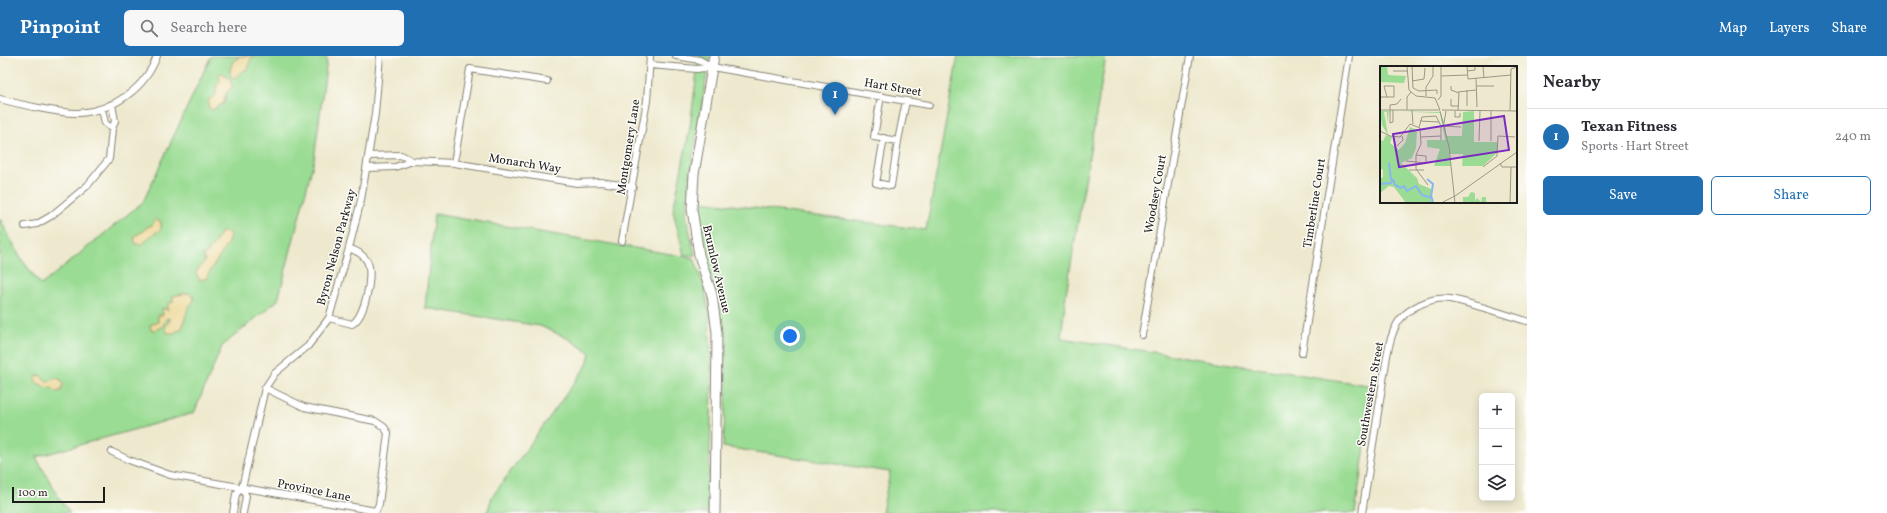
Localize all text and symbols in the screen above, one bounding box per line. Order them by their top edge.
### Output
search box [124,10,404,46]
text: Pinpoint [20,15,100,41]
icon: search [138,17,160,39]
text: Search here [170,18,247,39]
text: Map [1719,19,1747,38]
text: Layers [1769,19,1809,38]
text: Share [1831,19,1867,38]
inset map [1380,66,1517,203]
text: Nearby [1543,71,1601,94]
street label: Hart Street [863,75,923,101]
pin: 1 [822,82,848,115]
street label: Montgomery Lane [614,98,644,196]
text: Texan Fitness [1581,117,1677,138]
text: 1 [1553,128,1559,146]
text: 240 m [1835,128,1871,146]
text: Sports · Hart Street [1581,138,1689,156]
street label: Monarch Way [488,150,563,178]
street label: Woodsey Court [1141,153,1171,235]
street label: Timberline Court [1300,157,1330,249]
button: Save [1543,176,1703,215]
button: Share [1711,176,1871,215]
street label: Byron Nelson Parkway [314,187,360,307]
street label: Brumlow Avenue [698,223,734,315]
your location [780,326,800,346]
street label: Southwestern Street [1354,340,1388,448]
map controls [1479,393,1515,501]
button: + [1479,393,1515,429]
button: − [1479,429,1515,465]
button: layers [1479,465,1515,501]
street label: Province Lane [276,476,352,506]
scale bar [12,485,105,504]
text: 100 m [18,486,48,501]

